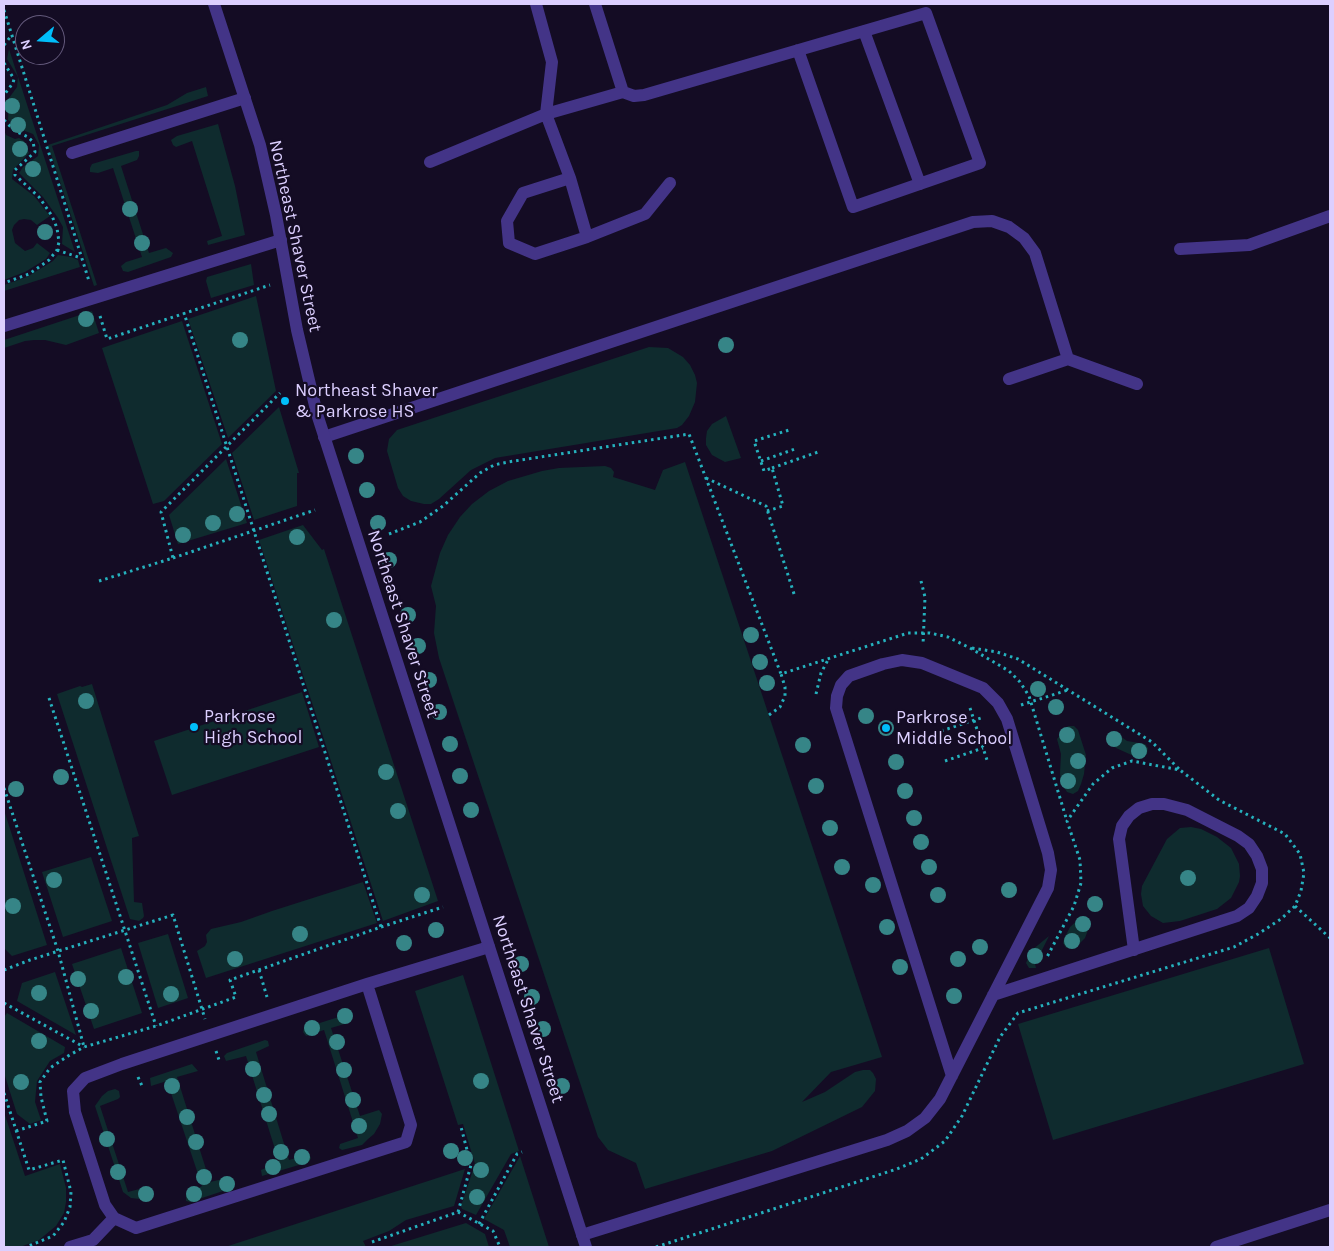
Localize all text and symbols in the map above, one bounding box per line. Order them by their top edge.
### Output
north arrow [15,15,65,65]
text: N [17,37,36,52]
street label: Northeast Shaver Street [264,138,326,334]
place label: Northeast Shaver & Parkrose HS [295,380,437,422]
marker: Northeast Shaver & Parkrose HS [279,395,291,407]
street label: Northeast Shaver Street [362,527,444,721]
place label: Parkrose High School [204,706,302,749]
place label: Parkrose Middle School [896,707,1012,750]
marker: Parkrose High School [188,721,200,733]
marker: Parkrose Middle School [880,722,892,734]
street label: Northeast Shaver Street [487,912,569,1106]

